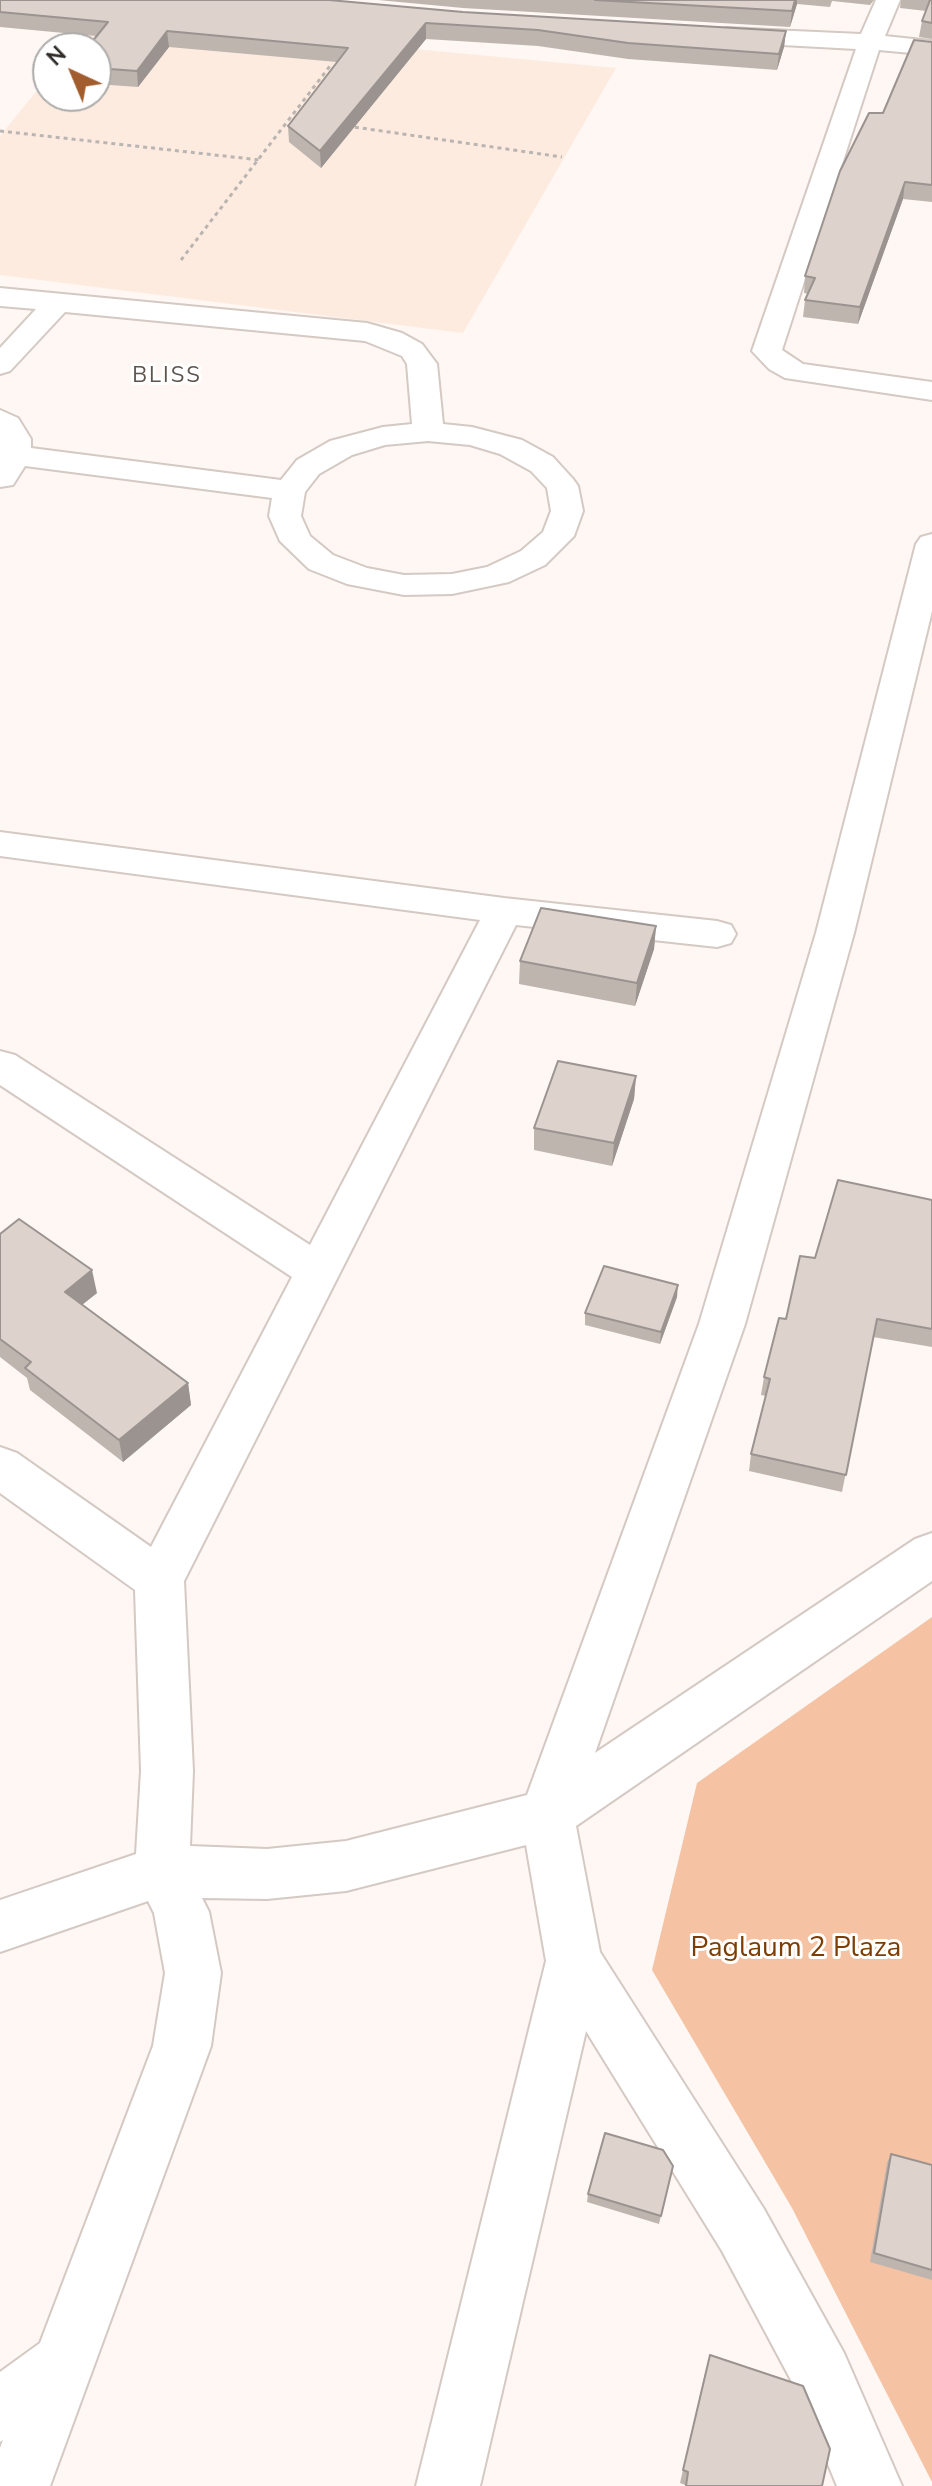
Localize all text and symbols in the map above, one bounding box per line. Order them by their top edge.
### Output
north arrow [32,32,112,112]
text: N [40,40,73,73]
district label: BLISS [132,364,202,390]
park label: Paglaum 2 Plaza [691,1932,901,1966]

